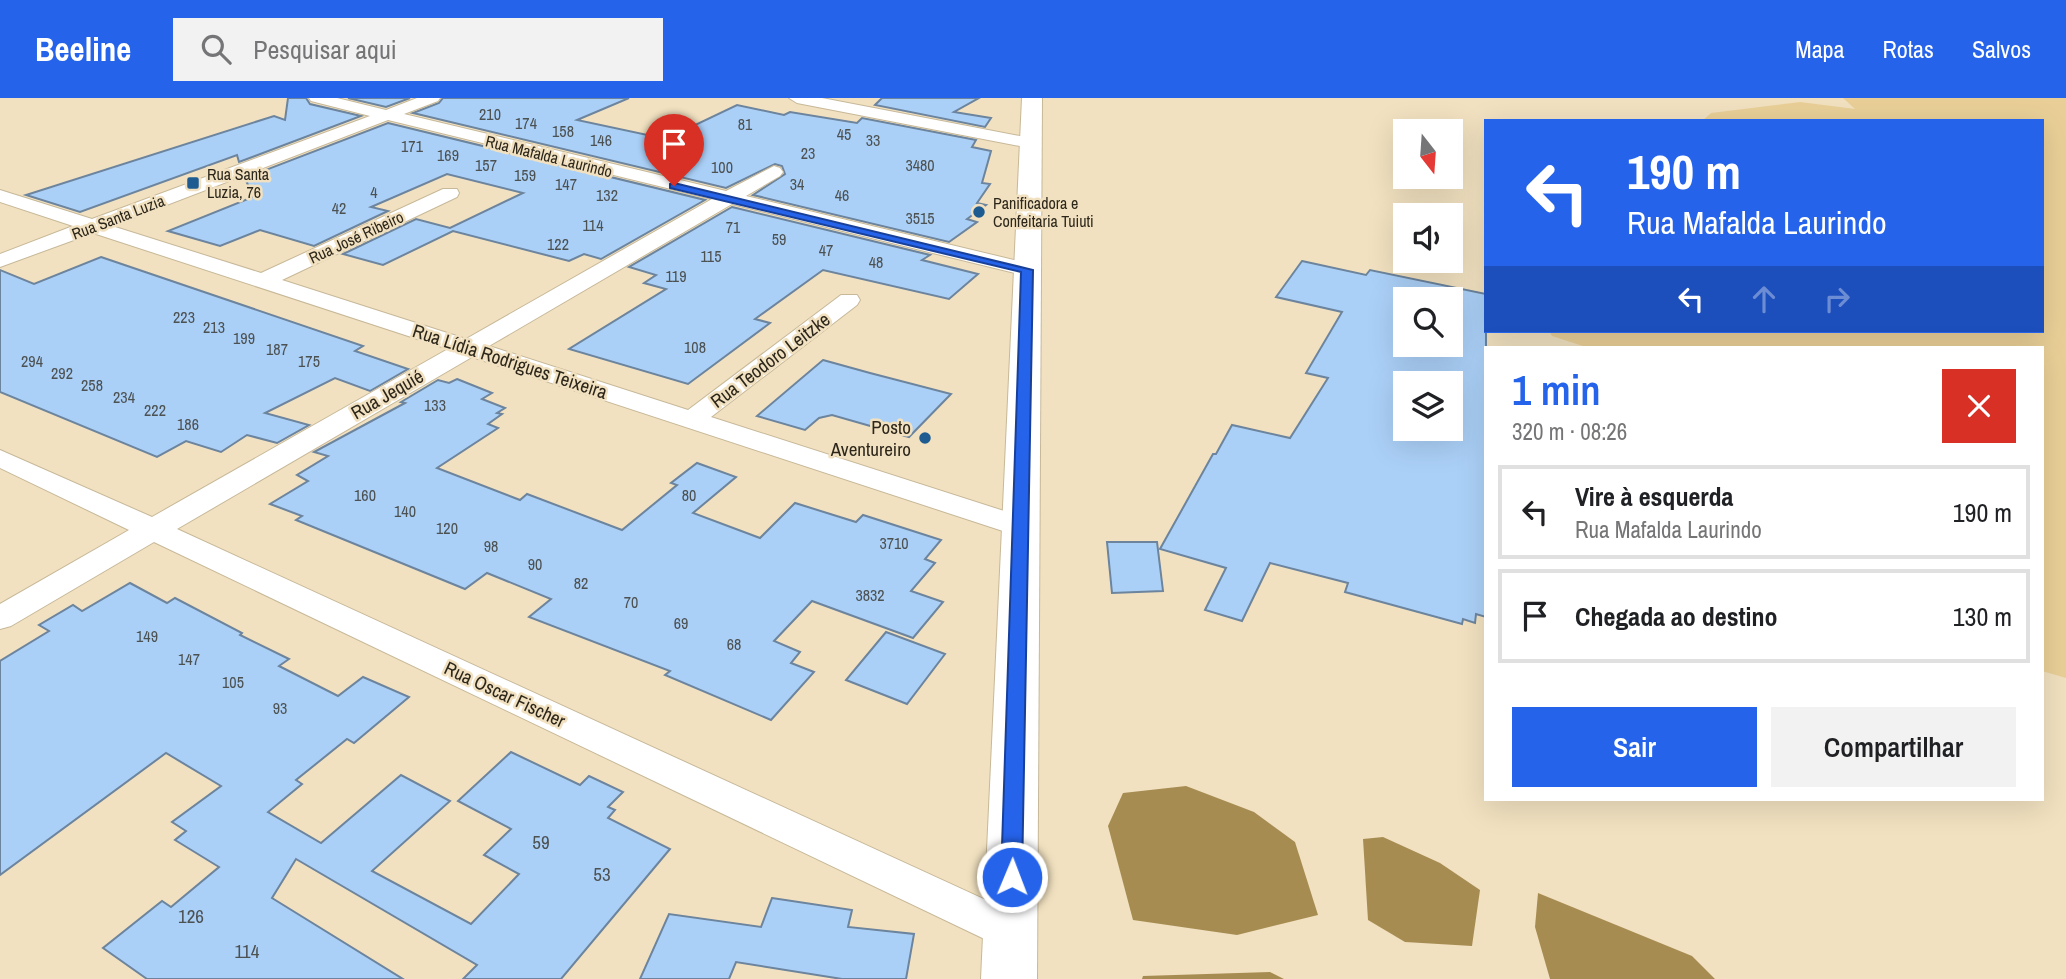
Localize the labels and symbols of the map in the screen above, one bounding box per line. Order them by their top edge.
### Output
house number: 210 [479,103,501,125]
house number: 174 [515,112,537,134]
house number: 81 [738,113,753,135]
pin [644,114,704,186]
north arrow [1393,119,1463,189]
house number: 158 [552,120,574,142]
house number: 45 [837,123,851,145]
house number: 146 [590,129,612,151]
house number: 33 [866,129,880,151]
street label: Rua Mafalda Laurindo [483,130,615,182]
house number: 171 [401,135,424,157]
house number: 23 [801,142,815,164]
house number: 169 [437,144,459,166]
house number: 157 [475,154,497,176]
house number: 3480 [905,154,935,176]
house number: 100 [711,156,733,178]
place label: Rua Santa Luzia, 76 [207,163,270,203]
house number: 159 [514,164,536,186]
house number: 147 [555,173,577,195]
house number: 34 [790,173,804,195]
marker: Rua Santa Luzia, 76 [185,175,201,191]
house number: 4 [370,181,378,203]
house number: 132 [596,184,618,206]
house number: 46 [835,184,849,206]
street label: Rua Santa Luzia [68,189,168,245]
place label: Panificadora e Confeitaria Tuiuti [993,192,1094,232]
house number: 42 [332,197,346,219]
marker: Panificadora e Confeitaria Tuiuti [971,204,987,220]
street label: Rua José Ribeiro [305,205,407,269]
house number: 3515 [905,207,935,229]
house number: 114 [583,214,603,236]
house number: 71 [726,216,741,238]
house number: 59 [772,228,786,250]
house number: 122 [547,233,569,255]
house number: 47 [819,239,833,261]
house number: 115 [701,245,721,267]
house number: 48 [869,251,883,273]
house number: 119 [666,265,686,287]
house number: 223 [173,306,195,328]
street label: Rua Teodoro Leitzke [705,306,835,414]
house number: 213 [203,316,225,338]
street label: Rua Lídia Rodrigues Teixeira [409,317,611,405]
house number: 199 [233,327,255,349]
house number: 108 [684,336,706,358]
house number: 187 [266,338,288,360]
house number: 294 [21,350,43,372]
house number: 175 [298,350,320,372]
house number: 292 [51,362,73,384]
street label: Rua Jequié [346,363,428,425]
house number: 258 [81,374,103,396]
house number: 234 [113,386,135,408]
house number: 133 [424,394,446,416]
house number: 222 [144,399,166,421]
house number: 186 [177,413,199,435]
place label: Posto Aventureiro [830,414,911,462]
marker: Posto Aventureiro [917,430,933,446]
house number: 160 [354,484,376,506]
house number: 80 [682,484,696,506]
house number: 140 [394,500,416,522]
house number: 120 [436,517,458,539]
house number: 3710 [879,532,909,554]
house number: 98 [484,535,498,557]
house number: 90 [528,553,542,575]
house number: 82 [574,572,588,594]
house number: 3832 [855,584,885,606]
house number: 70 [624,591,638,613]
house number: 69 [674,612,688,634]
house number: 149 [136,625,158,647]
house number: 68 [727,633,741,655]
house number: 147 [178,648,200,670]
street label: Rua Oscar Fischer [440,655,570,734]
house number: 105 [222,671,244,693]
house number: 93 [273,697,287,719]
house number: 59 [532,829,550,855]
position arrow [975,840,1049,914]
house number: 53 [593,861,611,887]
house number: 126 [178,903,204,929]
house number: 114 [235,938,260,964]

